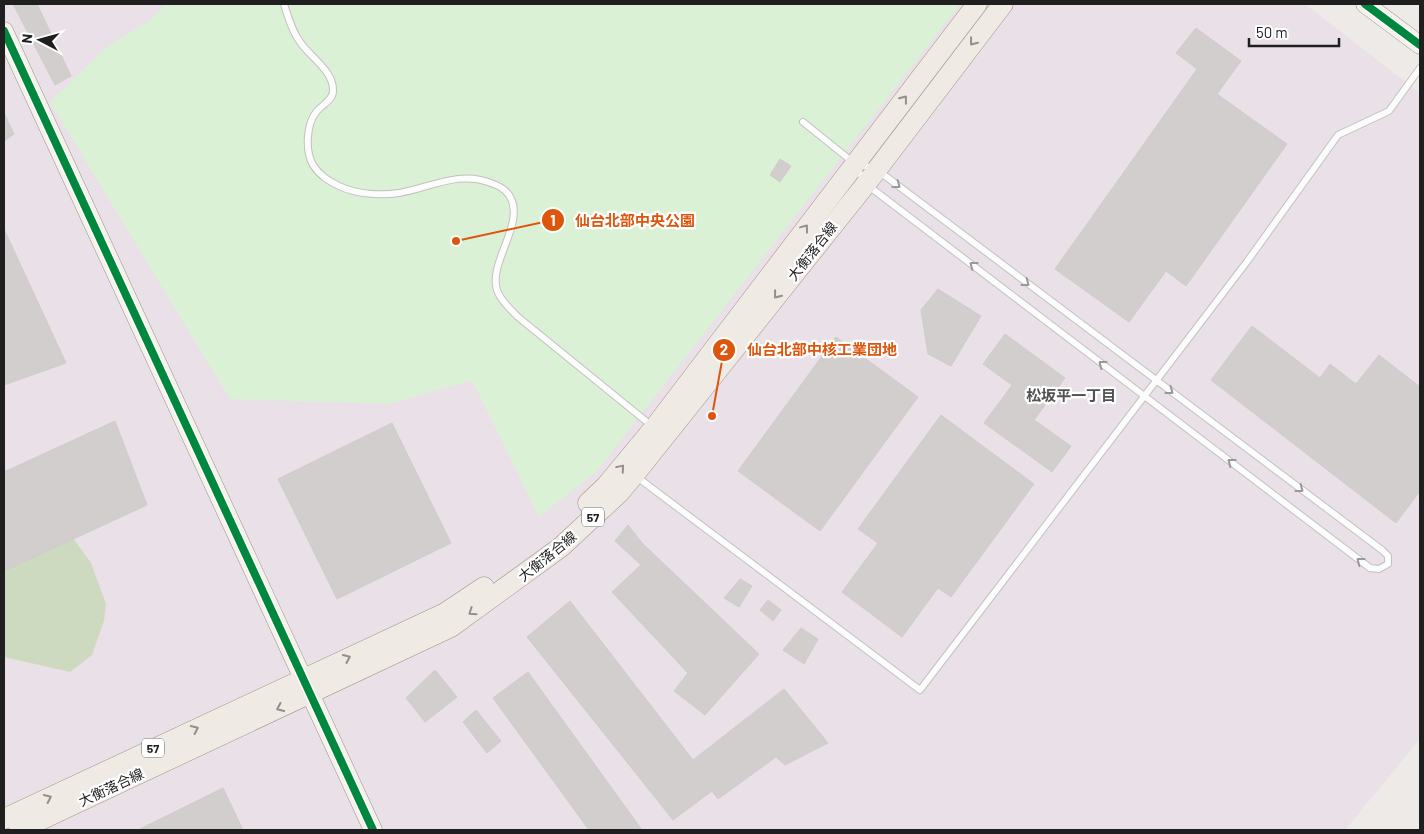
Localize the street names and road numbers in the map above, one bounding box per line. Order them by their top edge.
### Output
street label: 大衡落合線 [784,218,840,284]
road number: 57 [582,508,604,526]
street label: 大衡落合線 [514,527,580,585]
road number: 57 [142,738,164,758]
street label: 大衡落合線 [76,765,146,809]

